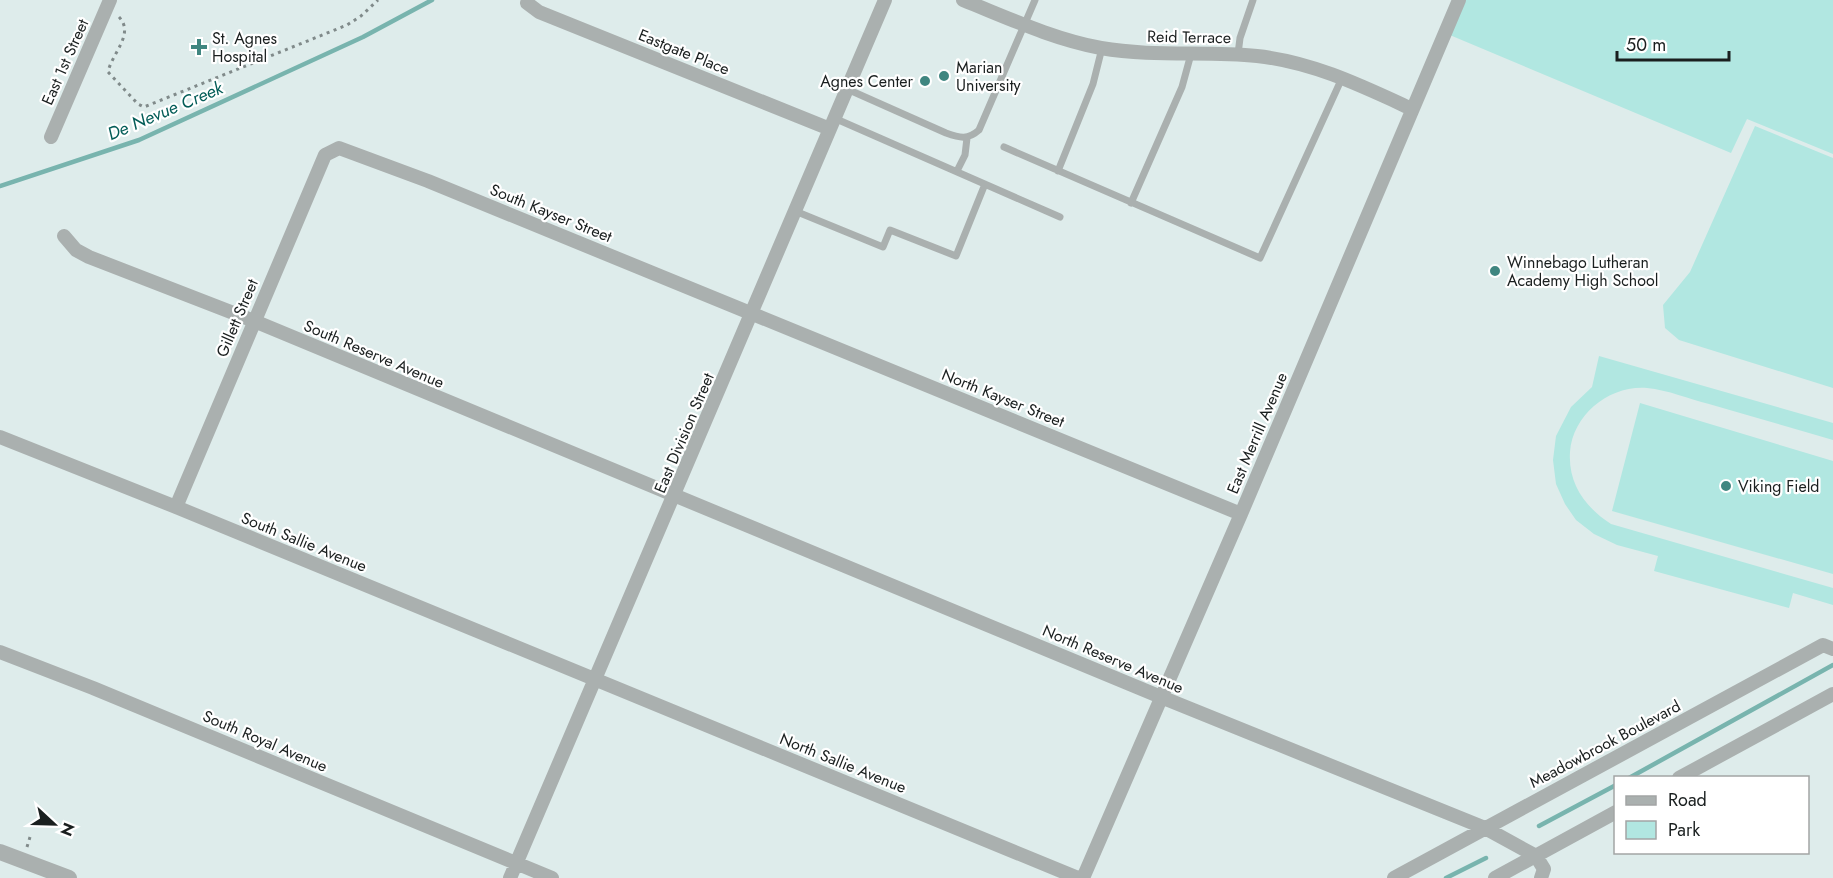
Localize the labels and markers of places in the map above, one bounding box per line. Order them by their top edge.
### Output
place label: St. Agnes Hospital [212,27,277,68]
marker: St. Agnes Hospital [190,38,208,56]
place label: Marian University [956,56,1022,97]
marker: Marian University [937,69,951,83]
place label: Agnes Center [820,70,913,93]
marker: Agnes Center [918,74,932,88]
place label: Winnebago Lutheran Academy High School [1507,251,1658,292]
marker: Winnebago Lutheran Academy High School [1488,264,1502,278]
place label: Viking Field [1738,475,1819,498]
marker: Viking Field [1719,479,1733,493]

